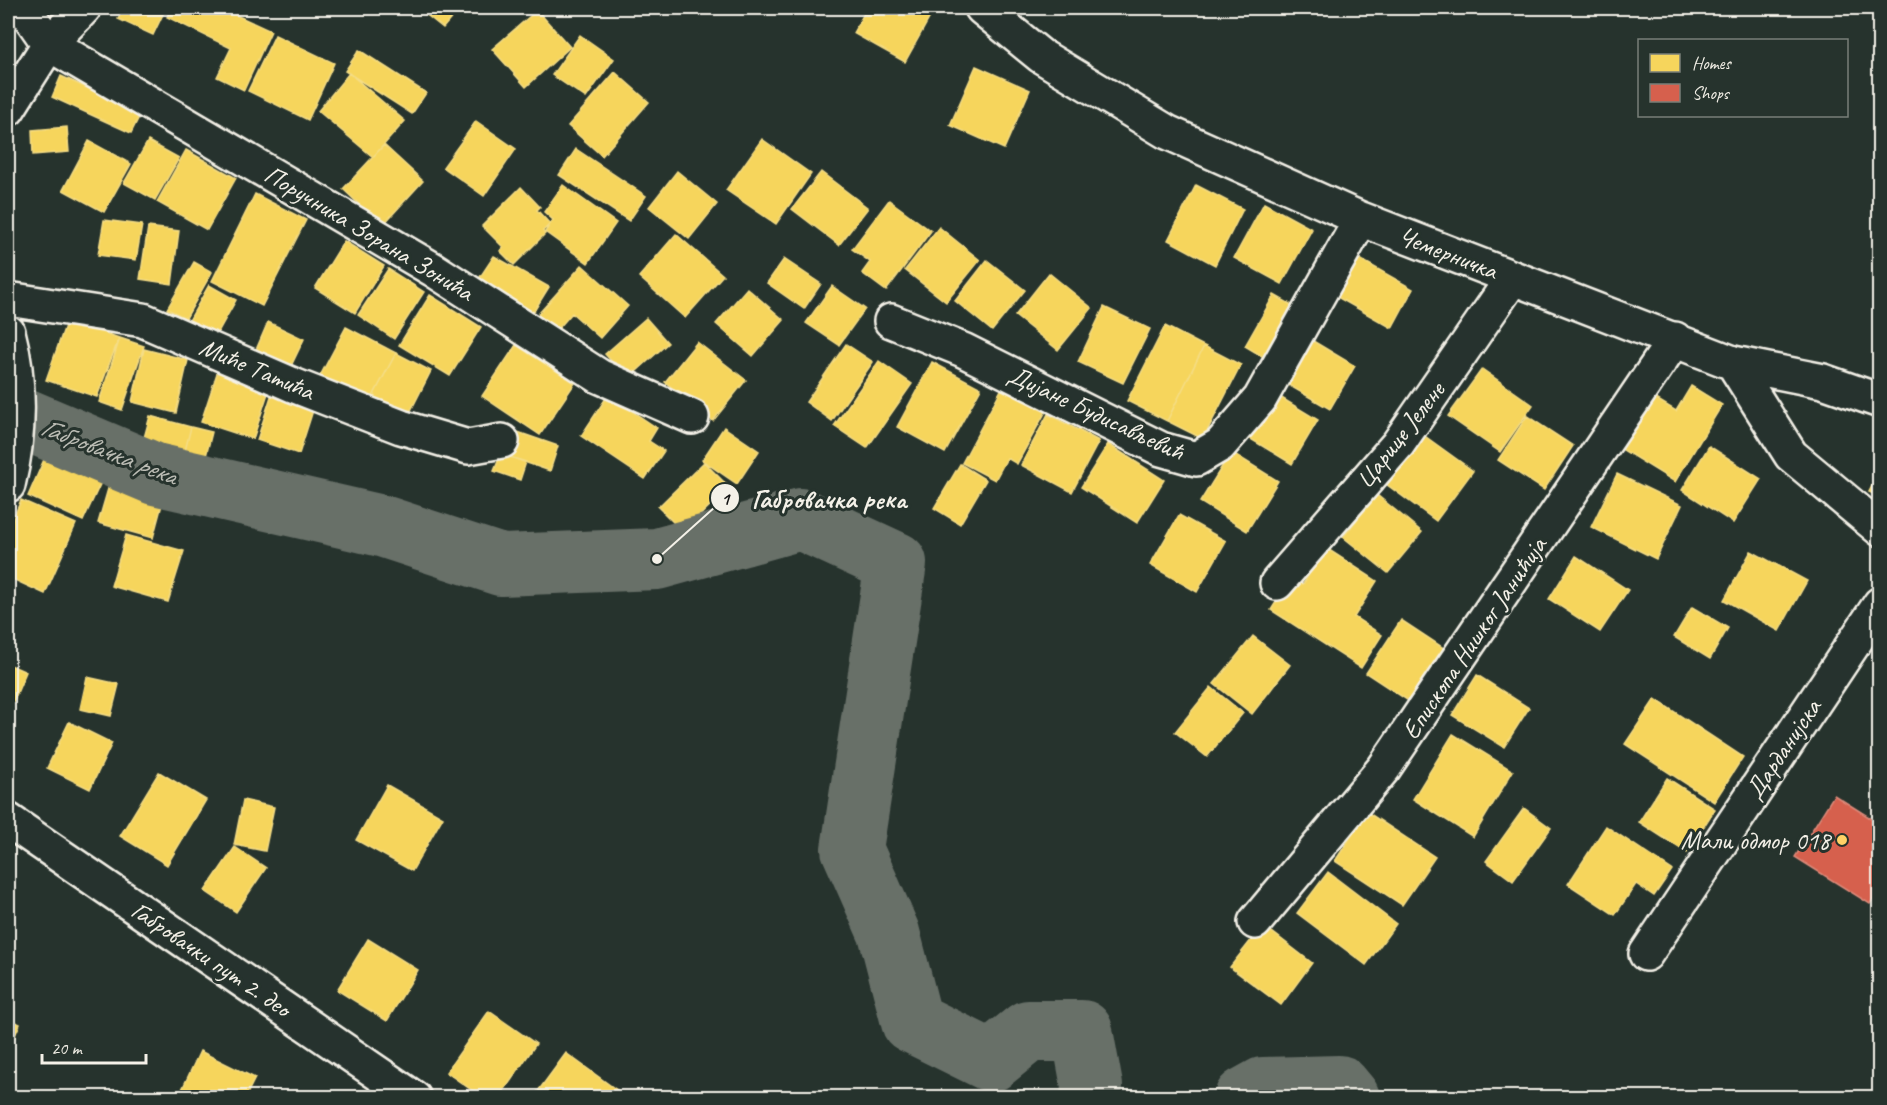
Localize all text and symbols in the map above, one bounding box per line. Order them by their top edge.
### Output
legend [1638,39,1848,117]
text: Homes [1692,52,1732,74]
text: Shops [1692,82,1731,104]
street label: Поручника Зорана Зонића [258,157,481,309]
street label: Чемерничка [1394,219,1504,288]
street label: Миће Татића [195,330,321,409]
street label: Дијане Будисављевић [1003,358,1191,469]
street label: Царице Јелене [1348,374,1453,495]
water label: Габровачка река [36,410,184,493]
callout: Габровачка река [710,476,917,521]
text: Габровачка река [752,482,908,516]
text: 1 [721,488,731,510]
street label: Епископа Нишког Јанићија [1394,529,1555,746]
street label: Дарданијска [1737,691,1829,806]
place label: Мали одмор 018 [1681,824,1832,857]
marker: Мали одмор 018 [1835,833,1849,847]
street label: Габровачки пут 2. део [125,894,299,1026]
scale bar [42,1027,146,1065]
text: 20 m [51,1037,84,1059]

